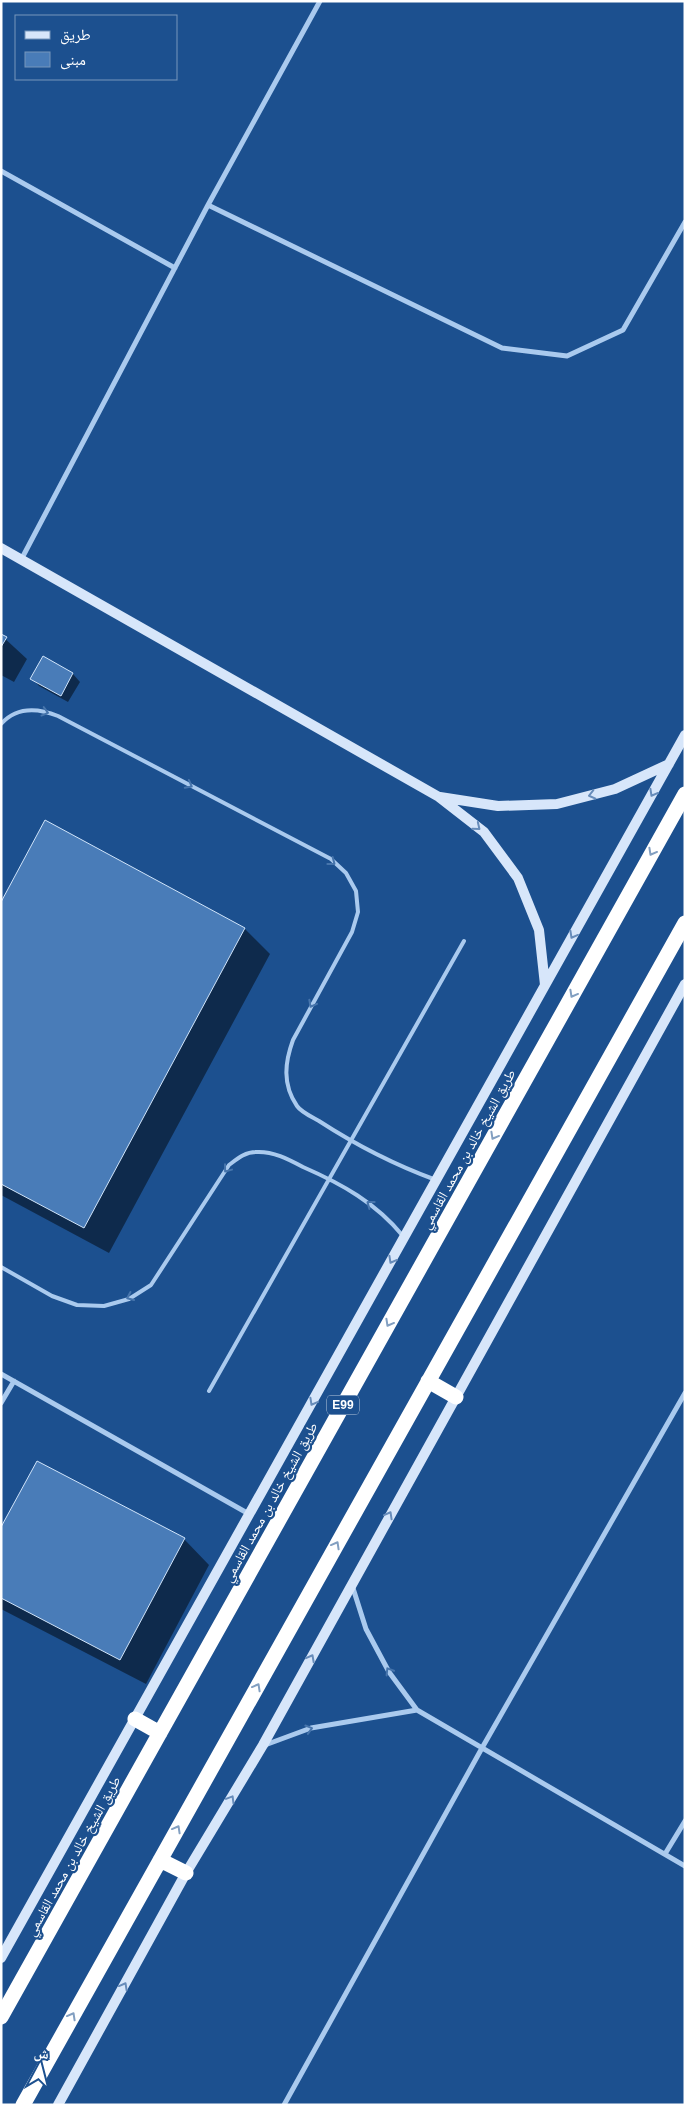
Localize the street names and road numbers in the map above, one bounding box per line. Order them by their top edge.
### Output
street label: طريق الشيخ خالد بن محمد القاسمي [417,1066,522,1233]
road number: E99 [327,1396,359,1414]
street label: طريق الشيخ خالد بن محمد القاسمي [219,1419,324,1586]
street label: طريق الشيخ خالد بن محمد القاسمي [22,1773,127,1940]

